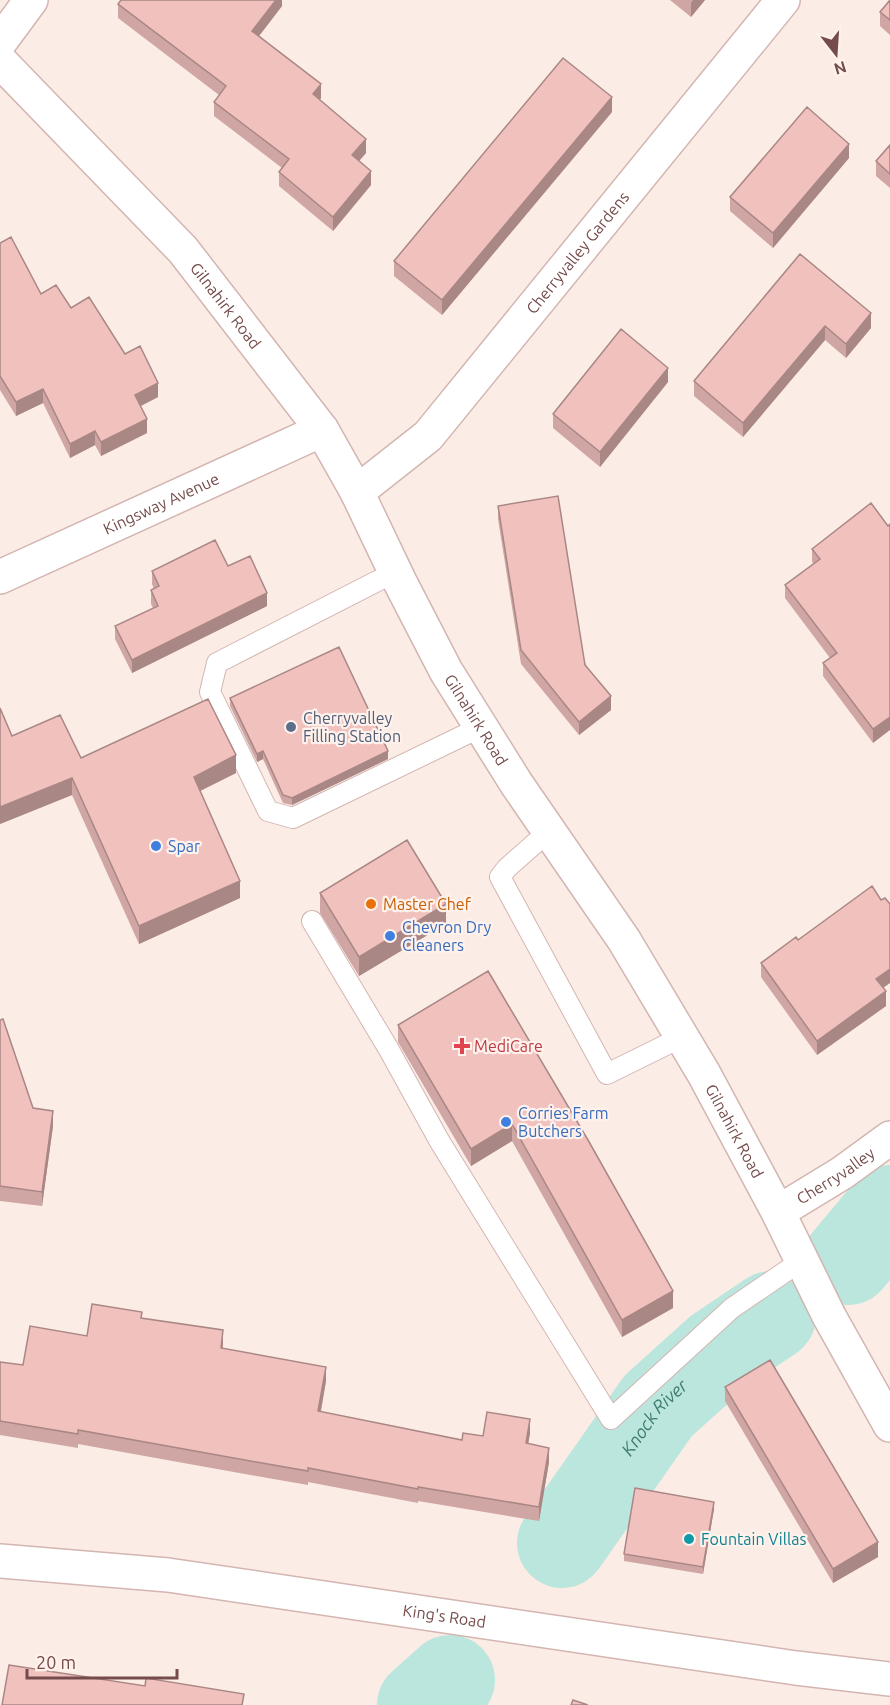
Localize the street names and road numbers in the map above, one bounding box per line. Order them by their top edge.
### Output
street label: Cherryvalley Gardens [522,188,632,317]
street label: Gilnahirk Road [187,259,265,352]
street label: Kingsway Avenue [100,469,222,538]
street label: Gilnahirk Road [441,671,512,768]
street label: Gilnahirk Road [702,1081,767,1181]
street label: Cherryvalley [793,1143,878,1208]
street label: King's Road [402,1601,487,1631]

